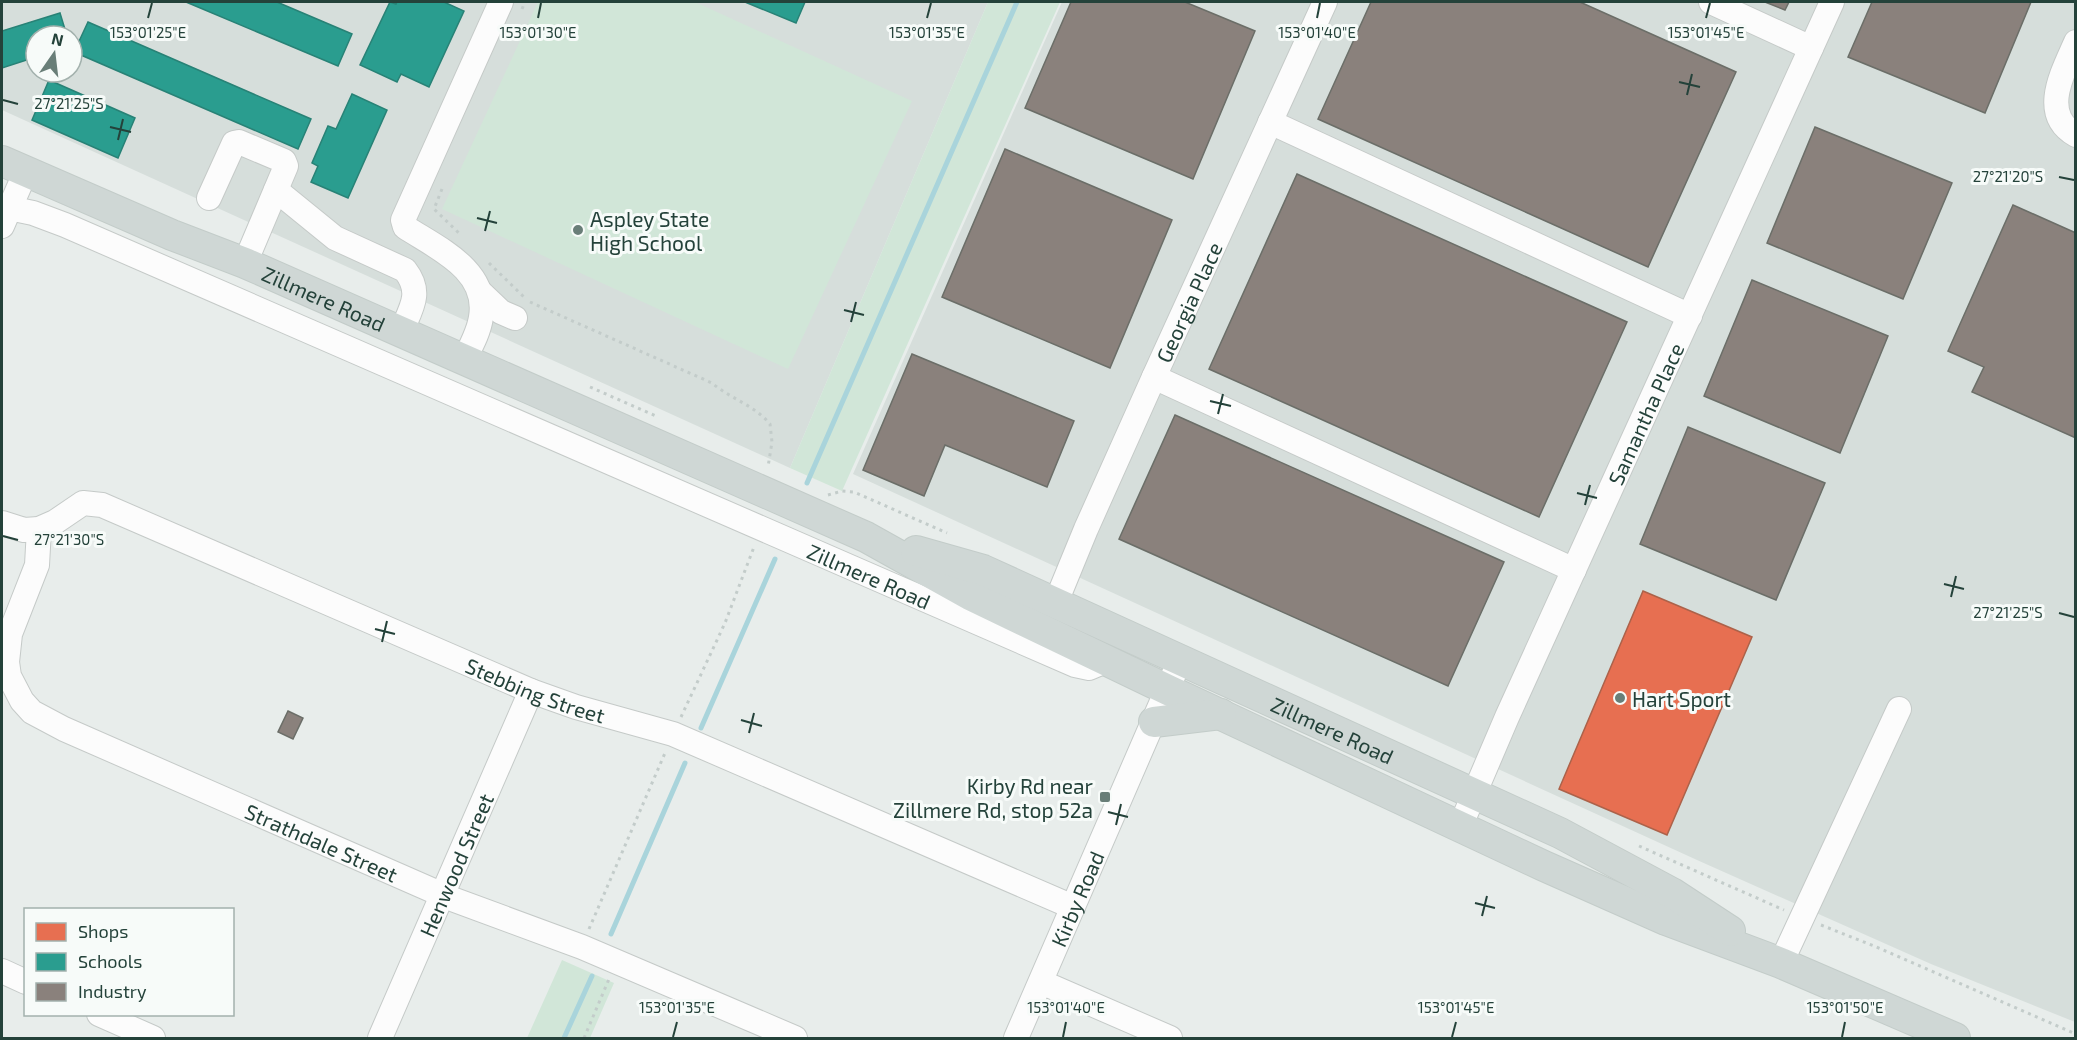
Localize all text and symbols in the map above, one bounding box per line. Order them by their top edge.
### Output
text: 153°01'25"E [110,23,186,41]
text: 153°01'30"E [499,23,577,41]
text: 153°01'35"E [889,23,965,41]
text: 153°01'40"E [1278,23,1356,41]
text: 153°01'45"E [1668,23,1744,41]
north arrow [24,24,84,84]
text: N [50,28,66,50]
text: 27°21'25"S [34,94,104,112]
text: 27°21'20"S [1973,167,2043,185]
place label: Aspley State High School [590,206,709,255]
marker: Aspley State High School [571,223,585,237]
street label: Georgia Place [1150,238,1226,366]
street label: Zillmere Road [259,260,389,336]
street label: Samantha Place [1602,338,1688,489]
text: 27°21'30"S [34,530,104,548]
street label: Zillmere Road [804,538,935,613]
text: 27°21'25"S [1973,603,2043,621]
street label: Stebbing Street [462,652,608,727]
place label: Hart Sport [1632,686,1731,711]
street label: Zillmere Road [1268,691,1398,768]
marker: Hart Sport [1613,691,1627,705]
place label: Kirby Rd near Zillmere Rd, stop 52a [893,773,1094,822]
street label: Henwood Street [413,789,498,940]
marker: Kirby Rd near Zillmere Rd, stop 52a [1098,790,1112,804]
street label: Strathdale Street [241,798,402,886]
street label: Kirby Road [1045,847,1108,950]
legend [24,908,234,1016]
text: Shops [78,920,128,942]
text: Schools [78,950,142,972]
text: Industry [78,980,147,1002]
text: 153°01'35"E [639,998,715,1016]
text: 153°01'40"E [1027,998,1105,1016]
text: 153°01'45"E [1418,998,1494,1016]
text: 153°01'50"E [1807,998,1883,1016]

